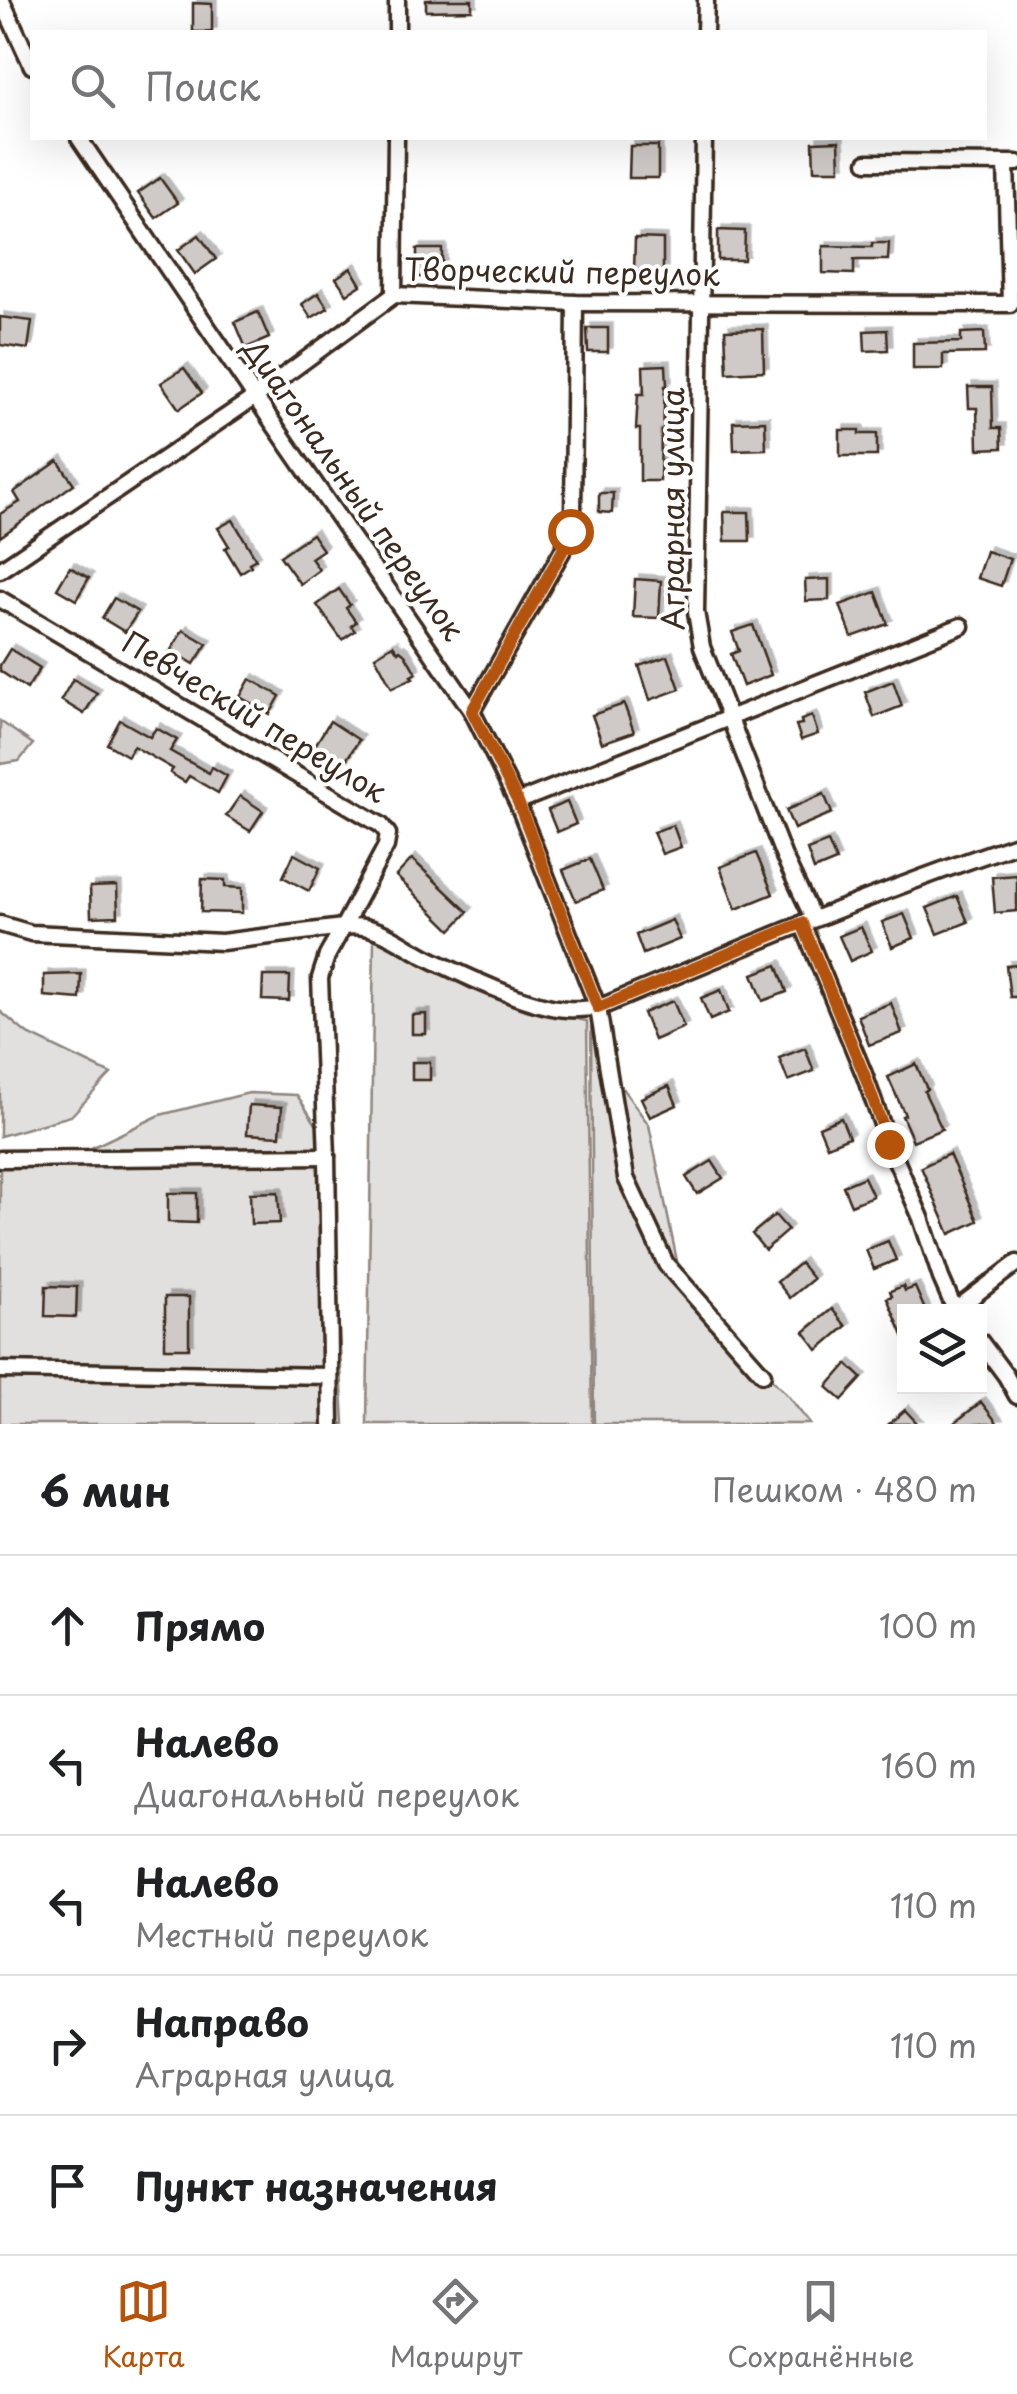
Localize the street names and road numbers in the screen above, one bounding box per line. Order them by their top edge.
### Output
street label: Творческий переулок [404,245,721,296]
street label: Диагональный переулок [233,327,477,649]
street label: Аграрная улица [649,388,694,630]
street label: Певческий переулок [114,619,396,813]

